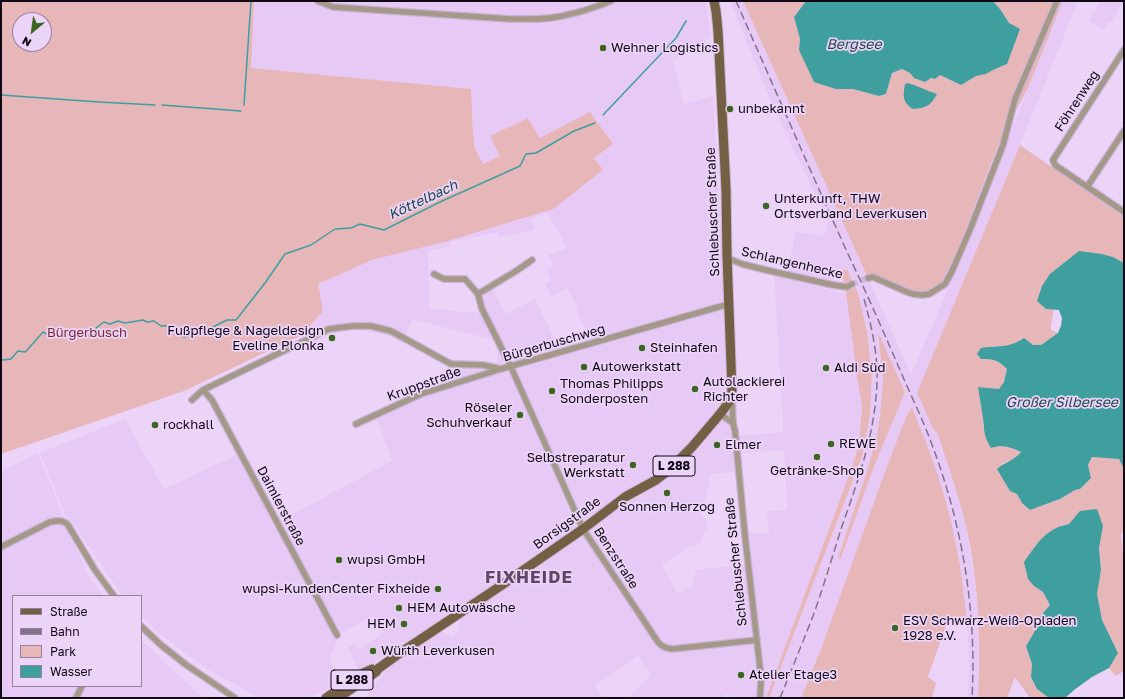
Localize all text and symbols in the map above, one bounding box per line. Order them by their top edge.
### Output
north arrow [12,12,52,52]
text: N [20,34,33,50]
water label: Bergsee [826,37,882,53]
place label: Wehner Logistics [611,40,718,56]
marker: Wehner Logistics [598,43,608,53]
street label: Föhrenweg [1051,68,1103,134]
place label: unbekannt [738,101,805,117]
marker: unbekannt [725,104,735,114]
street label: Schlebuscher Straße [703,147,723,277]
water label: Köttelbach [386,177,460,223]
place label: Unterkunft, THW Ortsverband Leverkusen [774,191,927,222]
marker: Unterkunft, THW Ortsverband Leverkusen [761,201,771,211]
street label: Schlangenhecke [740,244,844,282]
street label: Bürgerbuschweg [501,321,607,365]
place label: Fußpflege & Nageldesign Eveline Plonka [167,323,324,354]
park label: Bürgerbusch [47,325,127,341]
marker: Fußpflege & Nageldesign Eveline Plonka [327,333,337,343]
place label: Steinhafen [650,340,718,356]
marker: Steinhafen [637,343,647,353]
place label: Autowerkstatt [592,359,681,375]
place label: Aldi Süd [834,360,885,376]
marker: Autowerkstatt [579,362,589,372]
street label: Kruppstraße [385,363,463,405]
marker: Aldi Süd [821,363,831,373]
place label: Autolackierei Richter [703,374,785,405]
place label: Thomas Philipps Sonderposten [560,376,663,407]
marker: Autolackierei Richter [690,384,700,394]
marker: Thomas Philipps Sonderposten [547,386,557,396]
water label: Großer Silbersee [1006,395,1118,411]
place label: Röseler Schuhverkauf [426,400,512,431]
marker: Röseler Schuhverkauf [515,410,525,420]
place label: rockhall [163,417,214,433]
marker: rockhall [150,420,160,430]
place label: REWE [839,436,876,452]
place label: Elmer [725,437,761,453]
marker: REWE [826,439,836,449]
marker: Elmer [712,440,722,450]
place label: Selbstreparatur Werkstatt [527,450,625,481]
marker: Getränke-Shop [812,452,822,462]
road number: L 288 [653,456,695,476]
marker: Selbstreparatur Werkstatt [628,460,638,470]
place label: Getränke-Shop [770,463,864,479]
street label: Daimlerstraße [254,464,308,548]
marker: Sonnen Herzog [662,488,672,498]
street label: Borsigstraße [530,493,604,553]
street label: Schlebuscher Straße [721,497,751,627]
place label: Sonnen Herzog [619,499,715,515]
street label: Benzstraße [590,524,642,592]
place label: wupsi GmbH [347,552,426,568]
marker: wupsi GmbH [334,555,344,565]
district label: FIXHEIDE [485,568,573,588]
place label: wupsi-KundenCenter Fixheide [242,581,430,597]
marker: wupsi-KundenCenter Fixheide [433,584,443,594]
legend [12,595,142,687]
place label: HEM Autowäsche [407,600,516,616]
marker: HEM Autowäsche [394,603,404,613]
text: Straße [50,604,88,619]
place label: ESV Schwarz-Weiß-Opladen 1928 e.V. [903,613,1077,644]
place label: HEM [367,616,396,632]
marker: HEM [399,619,409,629]
marker: ESV Schwarz-Weiß-Opladen 1928 e.V. [890,623,900,633]
text: Bahn [50,624,80,639]
place label: Würth Leverkusen [381,643,495,659]
text: Park [50,644,76,659]
marker: Würth Leverkusen [368,646,378,656]
text: Wasser [50,664,92,679]
place label: Atelier Etage3 [749,667,837,683]
road number: L 288 [331,670,373,690]
marker: Atelier Etage3 [736,670,746,680]

